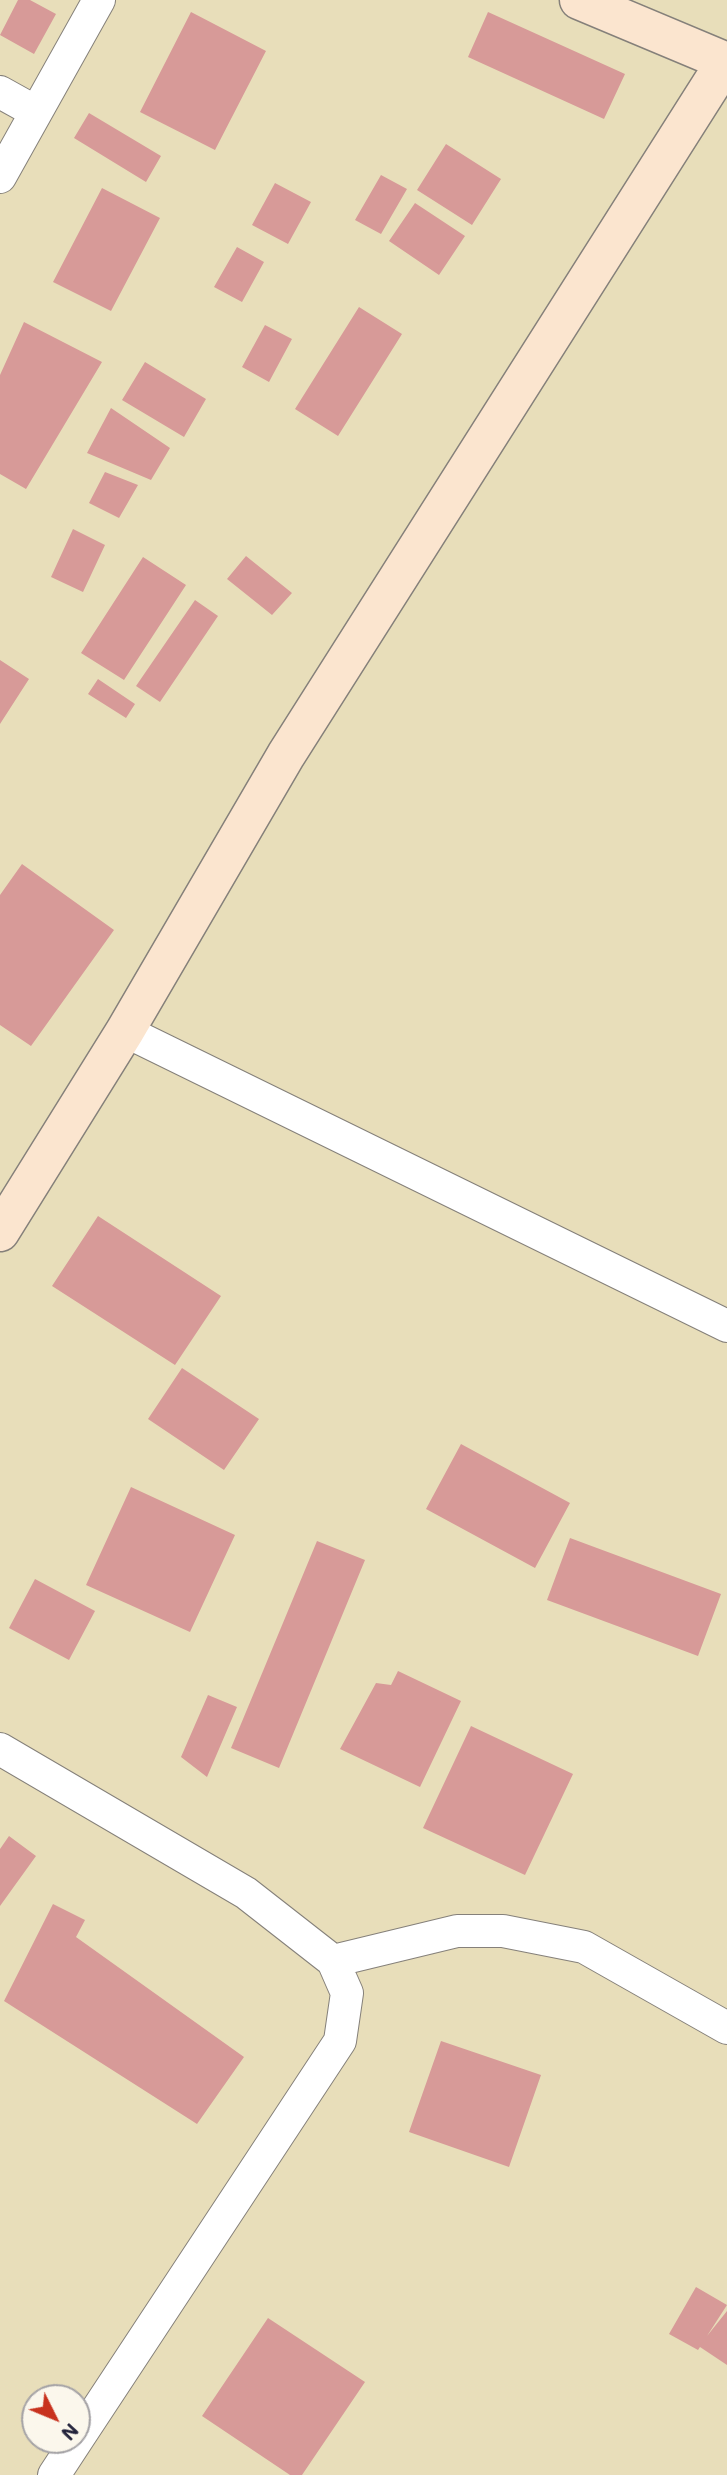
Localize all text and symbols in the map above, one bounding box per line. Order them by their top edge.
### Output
north arrow [21,2384,91,2454]
text: N [56,2418,84,2446]

